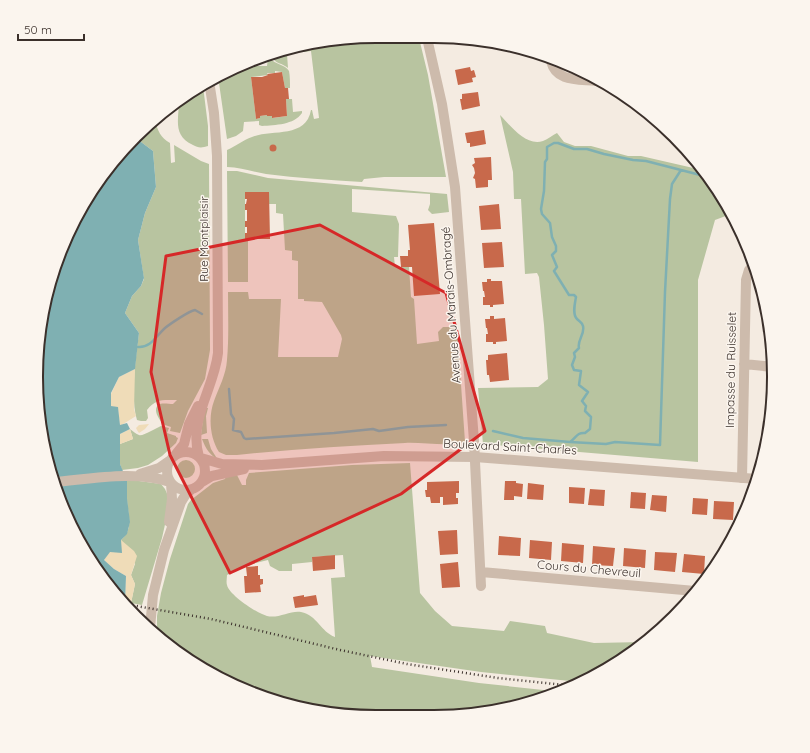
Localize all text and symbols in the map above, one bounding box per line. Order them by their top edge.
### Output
scale bar [18,16,84,42]
text: 50 m [24,22,52,37]
street label: Rue Montplaisir [196,196,211,282]
street label: Avenue du Marais-Ombragé [438,226,463,384]
street label: Impasse du Ruisselet [722,312,739,428]
street label: Boulevard Saint-Charles [443,436,577,458]
street label: Cours du Chevreuil [537,556,642,581]

